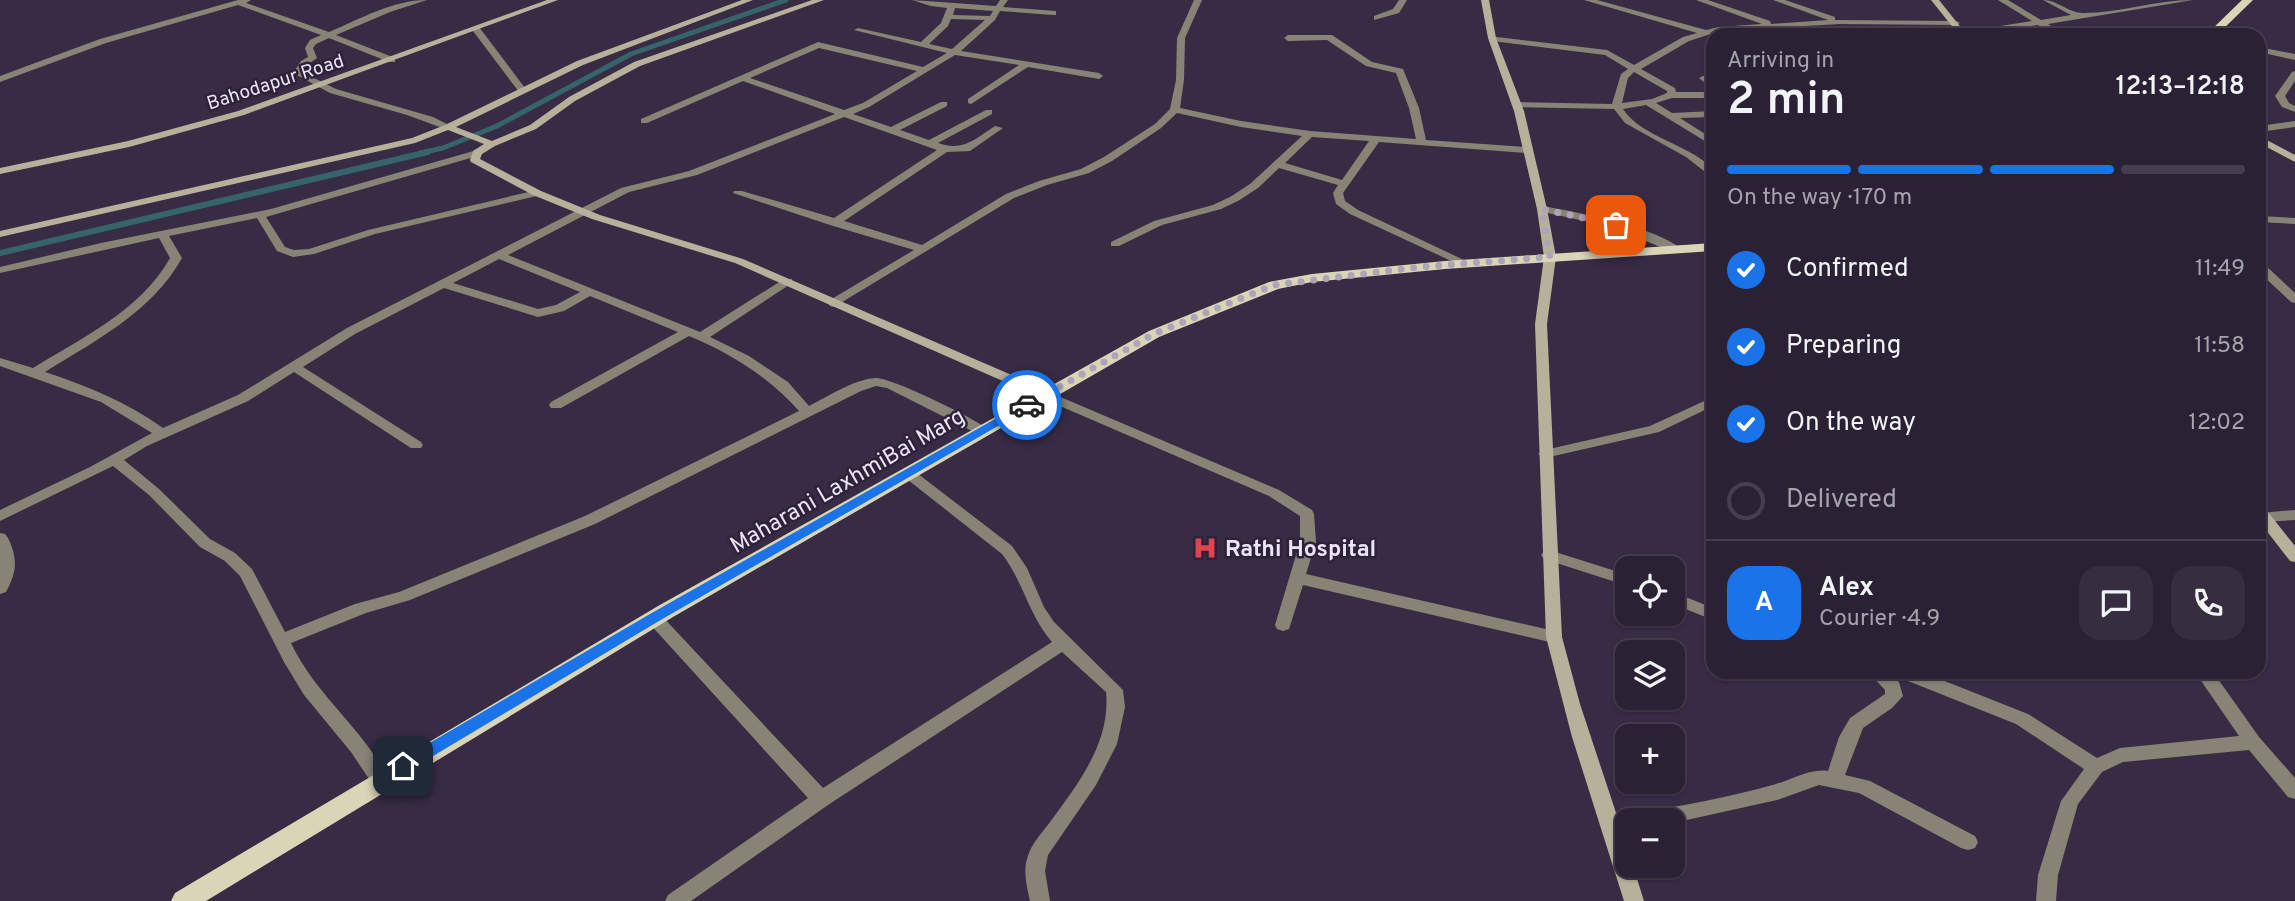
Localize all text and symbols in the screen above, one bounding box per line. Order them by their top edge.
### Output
text: Arriving in [1727,47,1834,76]
street label: Bahodapur Road [204,49,347,116]
text: 12:13–12:18 [2115,71,2245,104]
text: 2 min [1727,72,1846,131]
text: On the way · 170 m [1727,184,1912,213]
pin [1586,195,1646,255]
icon: bag [1597,206,1635,244]
icon: check [1727,251,1765,289]
text: Confirmed [1786,253,1909,286]
text: 11:49 [2195,255,2245,284]
icon: check [1727,328,1765,366]
text: Preparing [1786,330,1901,363]
text: 11:58 [2194,332,2245,361]
courier [992,370,1062,440]
icon: car [1008,386,1046,424]
street label: Maharani LaxhmiBai Marg [726,403,971,561]
icon: check [1727,405,1765,443]
text: On the way [1786,407,1916,440]
text: 12:02 [2188,409,2245,438]
text: Delivered [1786,484,1897,517]
hospital icon: Rathi Hospital [1191,534,1219,562]
place label: Rathi Hospital [1225,536,1376,565]
map controls [1615,556,1685,878]
button: locate [1615,556,1685,626]
button: chat [2079,566,2153,640]
button: phone [2171,566,2245,640]
text: Alex [1819,572,1874,605]
text: A [1755,587,1773,620]
text: Courier · 4.9 [1819,605,1940,634]
button: layers [1615,640,1685,710]
button: + [1615,724,1685,794]
pin [373,736,433,796]
icon: home [384,747,422,785]
button: − [1615,808,1685,878]

